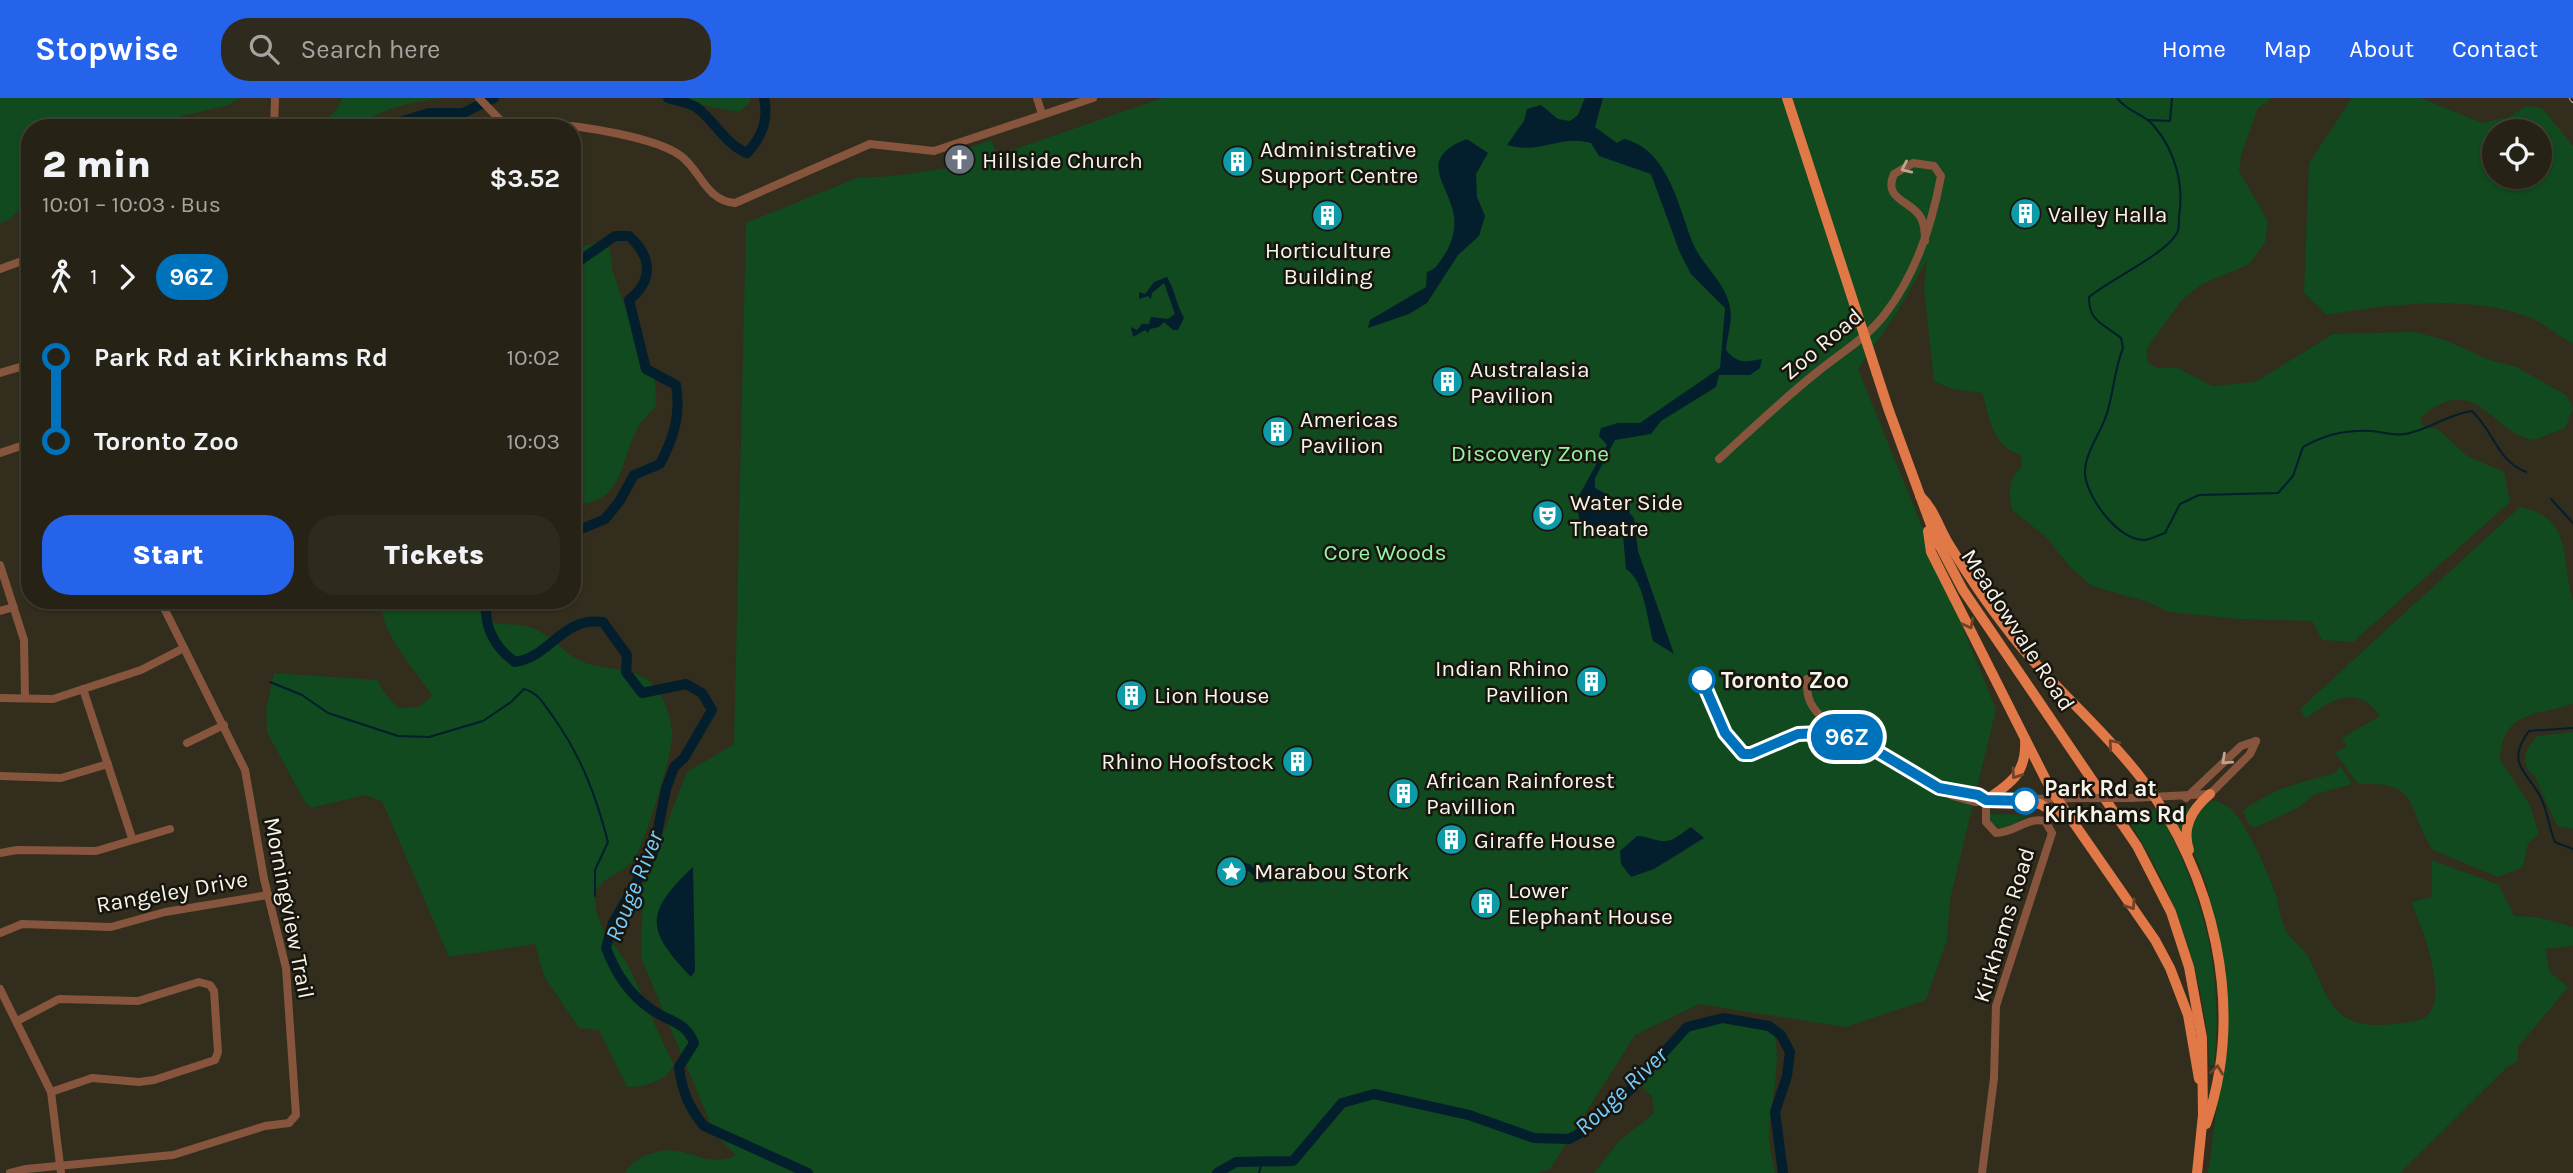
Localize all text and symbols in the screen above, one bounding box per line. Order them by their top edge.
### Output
search box [221,18,711,81]
text: Stopwise [35,30,179,68]
icon: search [245,30,283,68]
text: Search here [301,34,440,65]
text: Home [2162,35,2226,63]
text: Map [2264,35,2311,63]
text: About [2349,35,2414,63]
text: Contact [2452,35,2538,63]
map controls [2482,119,2552,189]
button: locate [2482,119,2552,189]
place label: Administrative Support Centre [1260,136,1418,189]
text: 2 min [42,142,151,187]
church icon: Hillside Church [942,143,976,177]
building icon: Administrative Support Centre [1220,145,1254,179]
place label: Hillside Church [982,147,1143,174]
one-way arrow [1901,159,1914,173]
text: $3.52 [489,163,560,194]
text: 10:01 – 10:03 · Bus [42,191,221,218]
building icon: Valley Halla [2008,197,2042,231]
building icon: Horticulture Building [1311,199,1345,233]
place label: Valley Halla [2048,201,2167,228]
place label: Horticulture Building [1265,237,1391,290]
icon: walk [42,258,80,296]
icon: forward [108,258,146,296]
text: 1 [90,263,98,290]
text: 96Z [170,263,214,291]
street label: Zoo Road [1776,302,1868,386]
text: Park Rd at Kirkhams Rd [94,342,388,373]
text: 10:02 [506,344,560,371]
place label: Australasia Pavilion [1470,356,1590,409]
building icon: Australasia Pavilion [1430,365,1464,399]
place label: Americas Pavilion [1300,406,1398,459]
building icon: Americas Pavilion [1260,415,1294,449]
text: Toronto Zoo [94,426,239,457]
text: 10:03 [506,428,560,455]
park label: Discovery Zone [1451,440,1609,467]
place label: Water Side Theatre [1570,489,1683,542]
theatre icon: Water Side Theatre [1530,498,1564,532]
button: Start [42,515,294,595]
button: Tickets [308,515,560,595]
park label: Core Woods [1324,539,1446,566]
street label: Meadowvale Road [1956,544,2080,716]
one-way arrow [1960,617,1974,629]
place label: Indian Rhino Pavilion [1435,655,1569,708]
building icon: Indian Rhino Pavilion [1575,664,1609,698]
marker: Toronto Zoo [1689,667,1715,693]
place label: Toronto Zoo [1721,667,1849,694]
building icon: Lion House [1114,678,1148,712]
place label: Lion House [1154,682,1269,709]
line badge: 96Z [1807,714,1887,760]
text: 96Z [1825,723,1869,751]
one-way arrow [2109,739,2121,752]
building icon: Rhino Hoofstock [1280,744,1314,778]
place label: Rhino Hoofstock [1101,748,1274,775]
one-way arrow [2221,752,2234,765]
place label: African Rainforest Pavillion [1426,767,1615,820]
one-way arrow [2012,767,2025,780]
place label: Park Rd at Kirkhams Rd [2044,775,2186,828]
building icon: African Rainforest Pavillion [1386,776,1420,810]
marker: Park Rd at Kirkhams Rd [2012,788,2038,814]
street label: Morningview Trail [258,815,320,1001]
building icon: Giraffe House [1434,823,1468,857]
water label: Rouge River [599,826,669,945]
place label: Giraffe House [1474,827,1615,854]
street label: Kirkhams Road [1968,844,2040,1006]
place icon: Marabou Stork [1214,854,1248,888]
place label: Marabou Stork [1254,858,1409,885]
street label: Rangeley Drive [94,865,250,919]
place label: Lower Elephant House [1508,877,1673,930]
building icon: Lower Elephant House [1468,886,1502,920]
one-way arrow [2122,897,2135,910]
water label: Rouge River [1569,1041,1674,1141]
one-way arrow [2210,1065,2225,1076]

